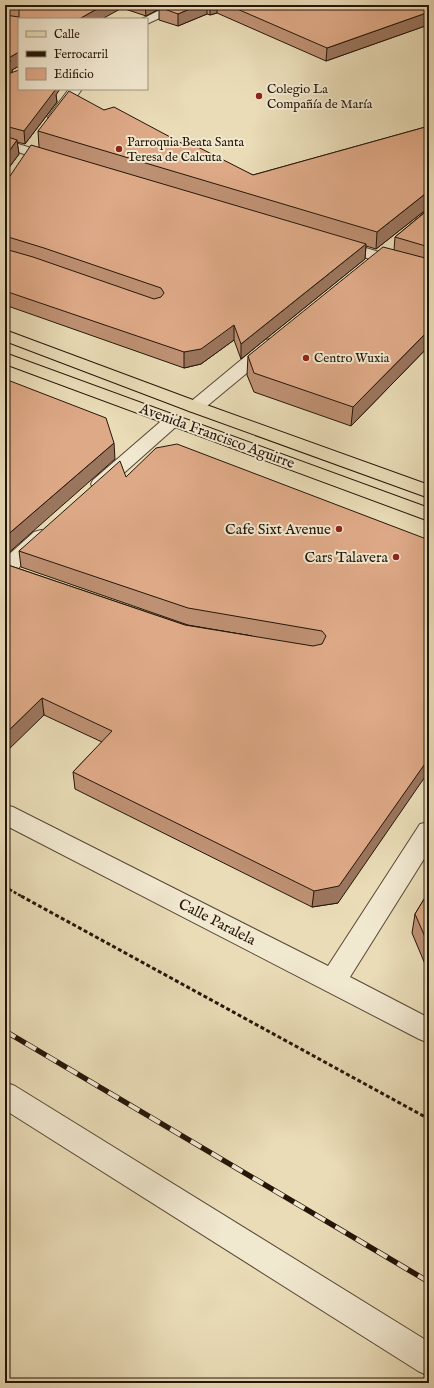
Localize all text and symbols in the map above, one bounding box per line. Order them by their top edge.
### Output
legend [18,18,148,90]
text: Calle [54,27,80,42]
text: Ferrocarril [54,47,109,62]
text: Edificio [54,67,94,82]
place label: Colegio La Compañía de María [267,81,373,113]
marker: Colegio La Compañía de María [254,91,264,101]
place label: Parroquia Beata Santa Teresa de Calcuta [127,134,244,166]
marker: Parroquia Beata Santa Teresa de Calcuta [114,144,124,154]
place label: Centro Wuxia [314,350,390,367]
marker: Centro Wuxia [301,353,311,363]
street label: Avenida Francisco Aguirre [136,399,297,473]
place label: Cafe Sixt Avenue [225,520,331,539]
marker: Cafe Sixt Avenue [334,524,344,534]
place label: Cars Talavera [305,548,389,567]
marker: Cars Talavera [391,552,401,562]
street label: Calle Paralela [175,894,259,950]

